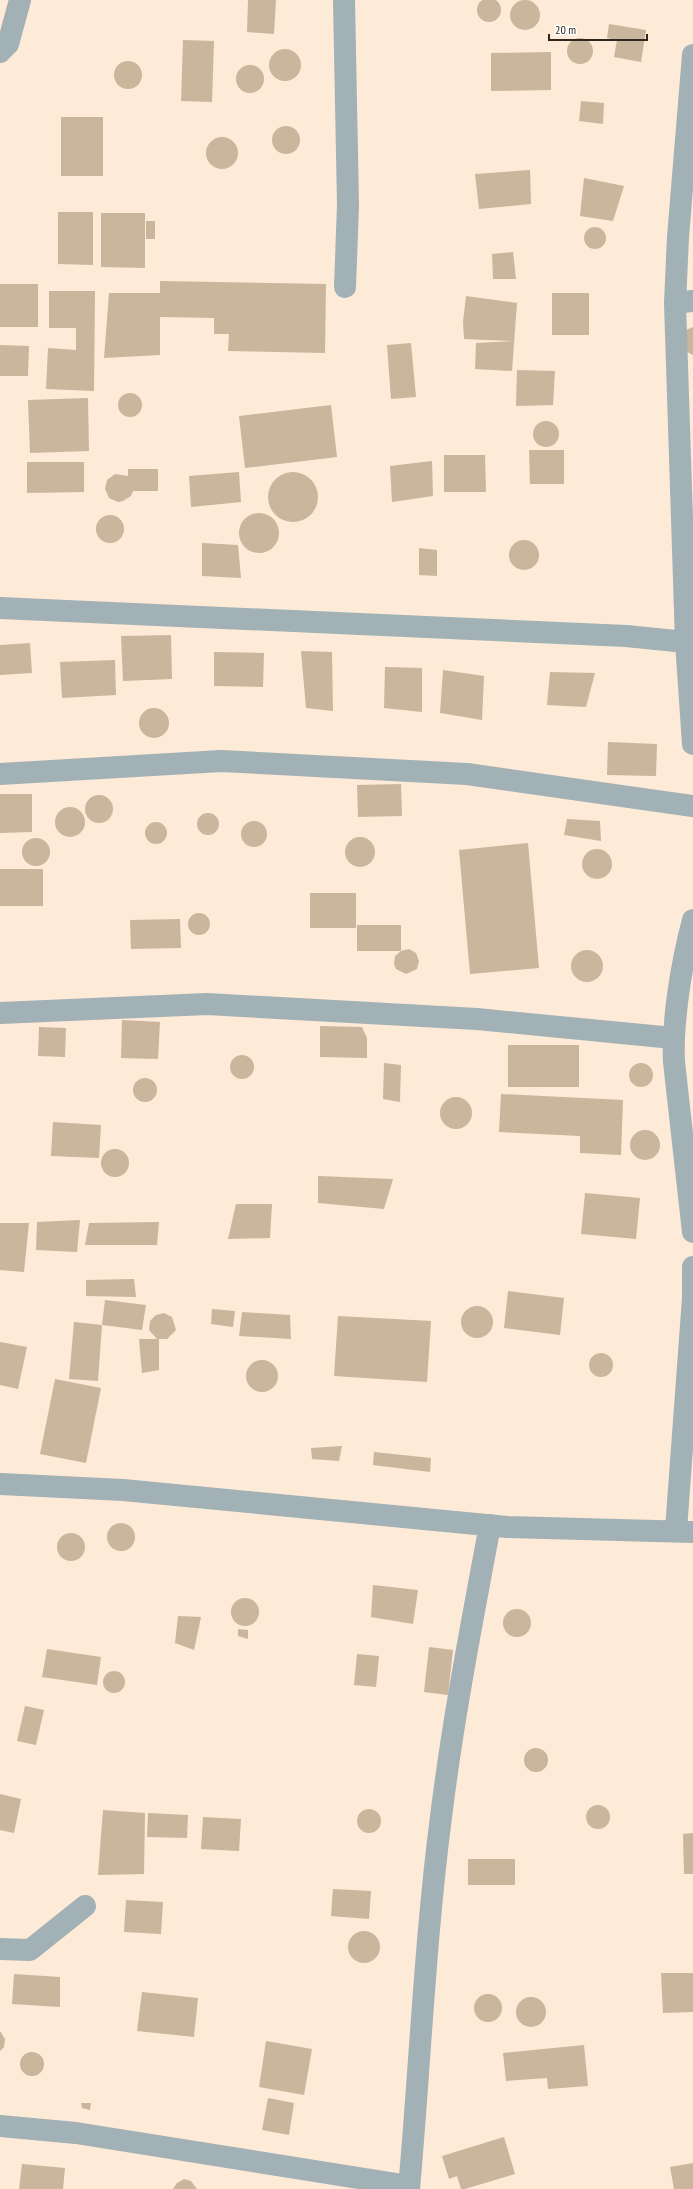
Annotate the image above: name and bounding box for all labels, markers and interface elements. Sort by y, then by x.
scale bar [549,16,647,42]
text: 20 m [555,22,576,37]

